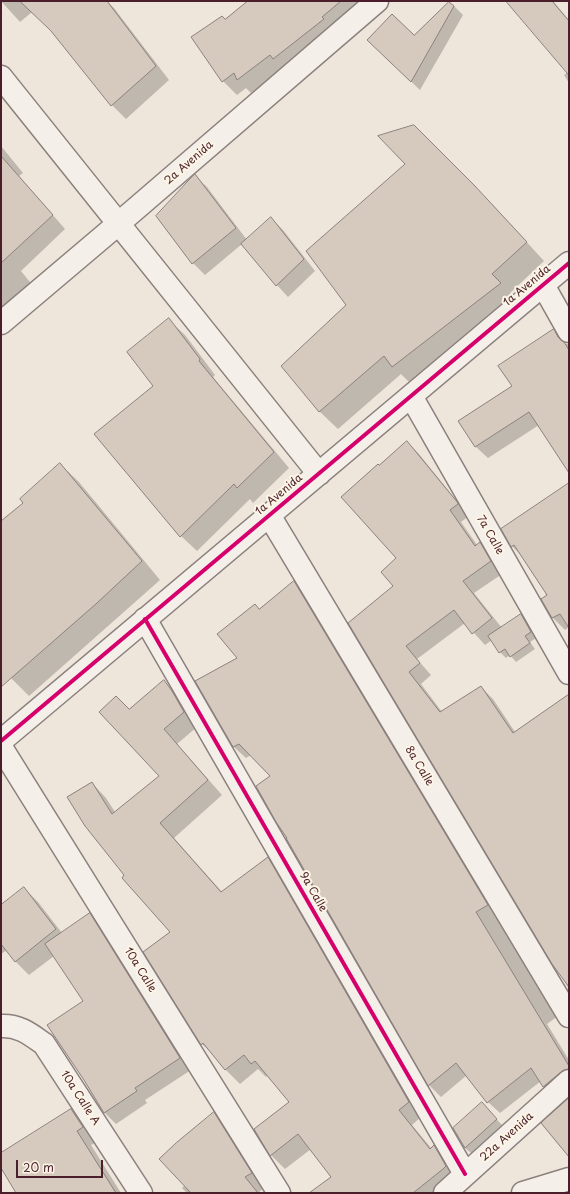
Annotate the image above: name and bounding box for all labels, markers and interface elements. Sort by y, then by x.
street label: 2a Avenida [162,138,216,188]
street label: 1a Avenida [501,262,553,310]
street label: 1a Avenida [253,471,305,519]
street label: 7a Calle [474,513,506,557]
street label: 8a Calle [402,744,436,788]
street label: 9a Calle [296,870,330,914]
street label: 10a Calle [121,945,159,995]
street label: 10a Calle A [58,1068,102,1128]
street label: 22a Avenida [478,1110,536,1164]
scale bar [18,1152,105,1178]
text: 20 m [23,1158,54,1176]

